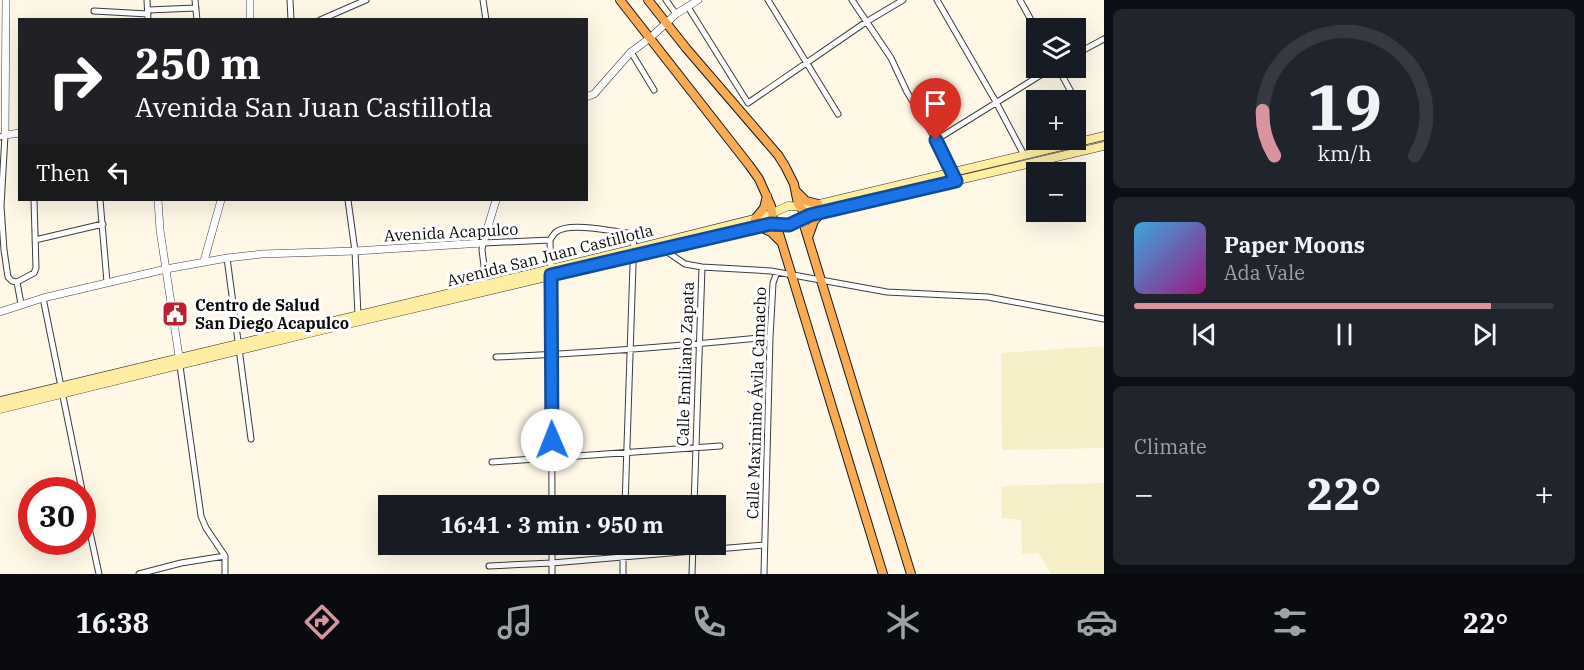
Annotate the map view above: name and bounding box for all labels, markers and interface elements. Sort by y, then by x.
map controls [1026,18,1086,222]
button: layers [1026,18,1086,78]
text: 250 m [135,36,261,91]
icon: right [36,42,114,120]
text: 19 [1307,66,1381,147]
pin [910,78,961,140]
icon: arrive [919,87,952,120]
text: Avenida San Juan Castillotla [135,89,493,124]
button: + [1026,90,1086,150]
text: km/h [1317,139,1371,167]
icon: left [102,156,135,189]
text: Then [36,158,90,187]
button: − [1026,162,1086,222]
street label: Avenida Acapulco [383,218,519,246]
street label: Avenida San Juan Castillotla [445,220,656,290]
text: Paper Moons [1224,230,1365,259]
text: Ada Vale [1224,259,1305,286]
street label: Calle Emiliano Zapata [672,281,698,447]
street label: Calle Maximino Ávila Camacho [741,286,770,519]
place label: Centro de Salud San Diego Acapulco [195,295,349,333]
public building icon: Centro de Salud San Diego Acapulco [160,299,190,329]
icon: previous [1188,318,1221,351]
icon: pause [1328,318,1361,351]
icon: next [1468,318,1501,351]
position arrow [520,408,584,472]
text: Climate [1134,433,1207,460]
text: 22° [1306,464,1382,522]
text: − [1134,472,1154,515]
text: + [1534,472,1554,515]
speed limit sign: 30 [18,477,96,555]
text: 16:41 · 3 min · 950 m [440,510,664,539]
icon: directions [301,601,343,643]
icon: music [494,601,536,643]
icon: phone [688,601,730,643]
icon: climate [882,601,924,643]
icon: car [1076,601,1118,643]
icon: filters [1269,601,1311,643]
text: 16:38 [76,605,149,640]
text: 22° [1463,605,1508,640]

